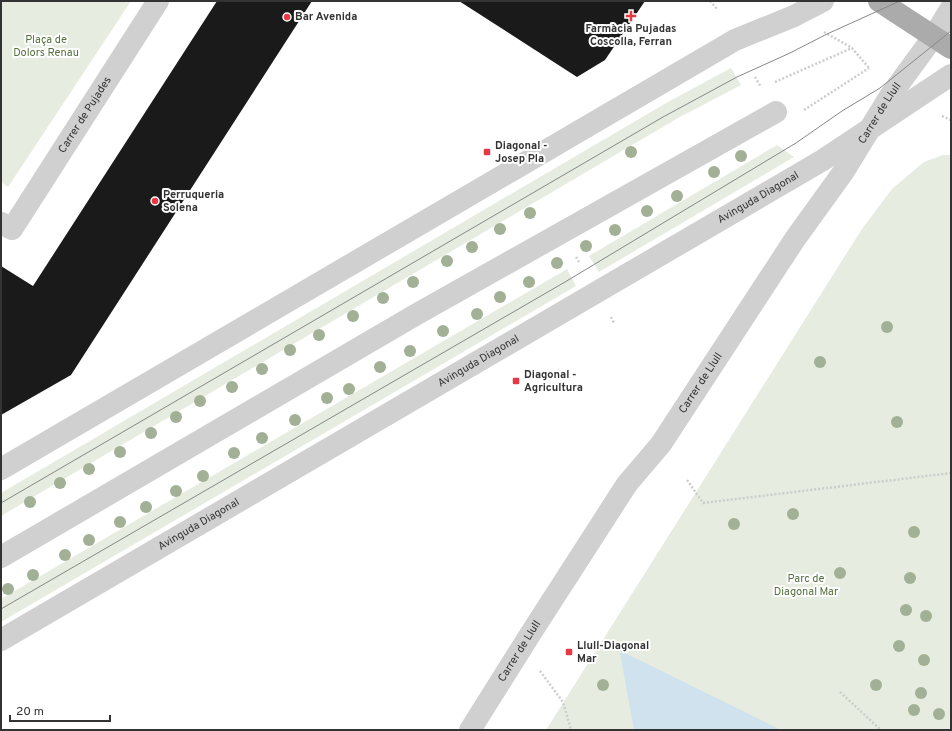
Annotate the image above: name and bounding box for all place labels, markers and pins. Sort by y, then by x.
place label: Bar Avenida [295,10,357,24]
marker: Farmàcia Pujadas Coscolla, Ferran [626,11,636,21]
marker: Bar Avenida [282,12,292,22]
place label: Farmàcia Pujadas Coscolla, Ferran [585,22,677,49]
place label: Diagonal - Josep Pla [495,139,548,166]
marker: Diagonal - Josep Pla [482,147,492,157]
place label: Perruqueria Solena [163,188,224,215]
marker: Perruqueria Solena [150,196,160,206]
place label: Diagonal - Agricultura [524,368,583,395]
marker: Diagonal - Agricultura [511,376,521,386]
place label: Llull-Diagonal Mar [577,639,649,666]
marker: Llull-Diagonal Mar [564,647,574,657]

